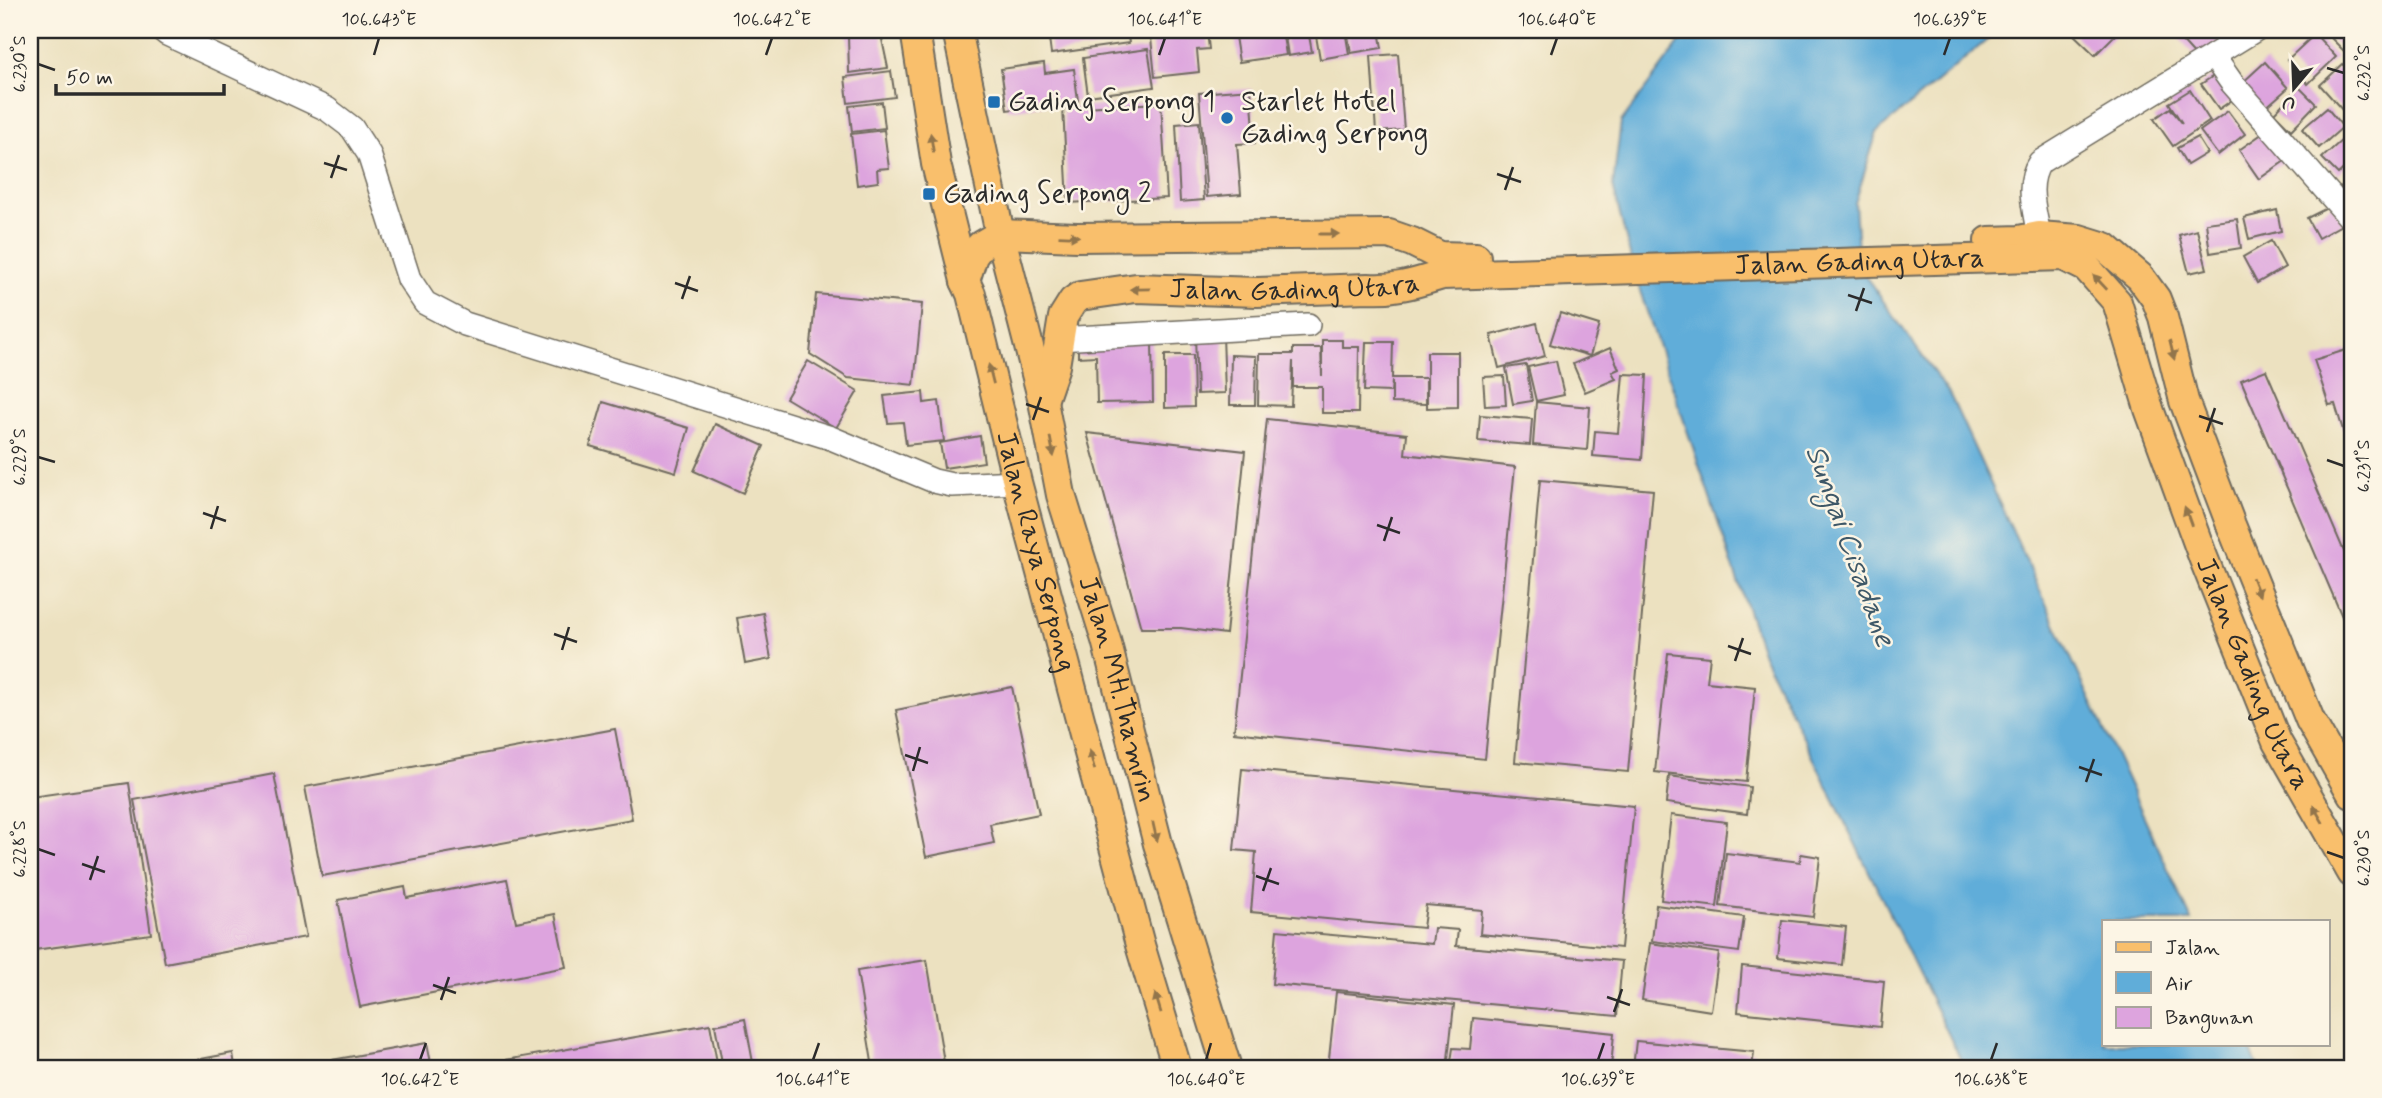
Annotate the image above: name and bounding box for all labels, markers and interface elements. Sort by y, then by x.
text: 106.643°E [341,8,417,32]
text: 106.642°E [733,8,811,32]
text: 106.641°E [1128,8,1202,32]
text: 106.640°E [1518,8,1596,32]
text: 106.639°E [1913,8,1987,32]
text: 6.230°S [8,36,32,92]
text: 6.232°S [2352,45,2376,101]
scale bar [56,52,224,96]
north arrow [2260,52,2330,122]
text: 50 m [66,64,113,92]
place label: Gading Serpong 1 [1008,84,1215,123]
place label: Starlet Hotel Gading Serpong [1241,84,1428,155]
text: U [2279,89,2299,116]
marker: Gading Serpong 1 [986,94,1002,110]
marker: Starlet Hotel Gading Serpong [1219,110,1235,126]
one-way arrow [926,132,937,154]
place label: Gading Serpong 2 [943,176,1152,215]
marker: Gading Serpong 2 [921,186,937,202]
one-way arrow [1318,228,1340,240]
one-way arrow [1058,231,1080,242]
street label: Jalan Gading Utara [1734,240,1985,285]
street label: Jalan Gading Utara [1169,264,1423,311]
one-way arrow [2093,274,2109,291]
one-way arrow [1128,283,1150,294]
one-way arrow [2166,339,2177,361]
one-way arrow [985,363,996,385]
street label: Jalan Raya Serpong [987,427,1085,676]
text: 6.229°S [8,428,32,486]
one-way arrow [1047,436,1058,458]
water label: Sungai Cisadane [1793,440,1905,654]
text: 6.231°S [2352,440,2376,492]
one-way arrow [2182,505,2193,526]
street label: Jalan Gading Utara [2187,552,2319,797]
street label: Jalan MH.Thamrin [1069,571,1165,806]
one-way arrow [2250,577,2261,598]
one-way arrow [1086,748,1097,770]
one-way arrow [2312,804,2324,823]
text: 6.228°S [8,820,32,878]
one-way arrow [1150,821,1161,843]
text: 6.230°S [2352,830,2376,886]
legend [2102,920,2330,1046]
text: Jalan [2165,934,2220,962]
text: Air [2165,970,2193,998]
one-way arrow [1152,992,1162,1013]
text: Bangunan [2165,1004,2254,1033]
text: 106.642°E [381,1068,459,1092]
text: 106.641°E [776,1068,850,1092]
text: 106.640°E [1167,1068,1245,1092]
text: 106.639°E [1561,1068,1635,1092]
text: 106.638°E [1954,1068,2028,1092]

